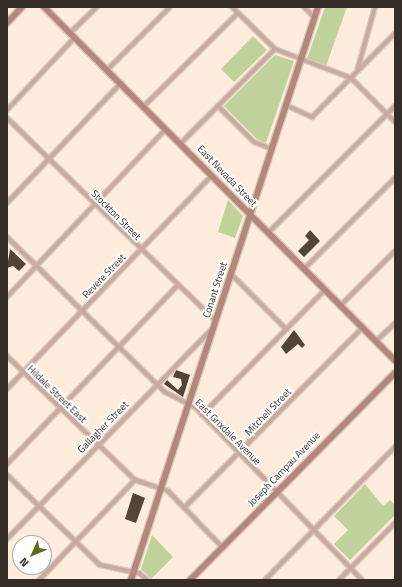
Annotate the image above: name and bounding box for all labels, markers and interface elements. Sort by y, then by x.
street label: East Nevada Street [195,143,259,209]
street label: Stockton Street [89,188,143,242]
street label: Revere Street [80,251,128,301]
street label: Conant Street [200,261,230,319]
street label: Hildale Street East [25,363,89,425]
street label: Mitchell Street [242,386,294,438]
street label: East Grixdale Avenue [193,397,263,467]
street label: Gallagher Street [75,398,131,456]
street label: Joseph Campau Avenue [245,429,323,509]
north arrow [12,535,52,575]
text: N [16,554,32,571]

